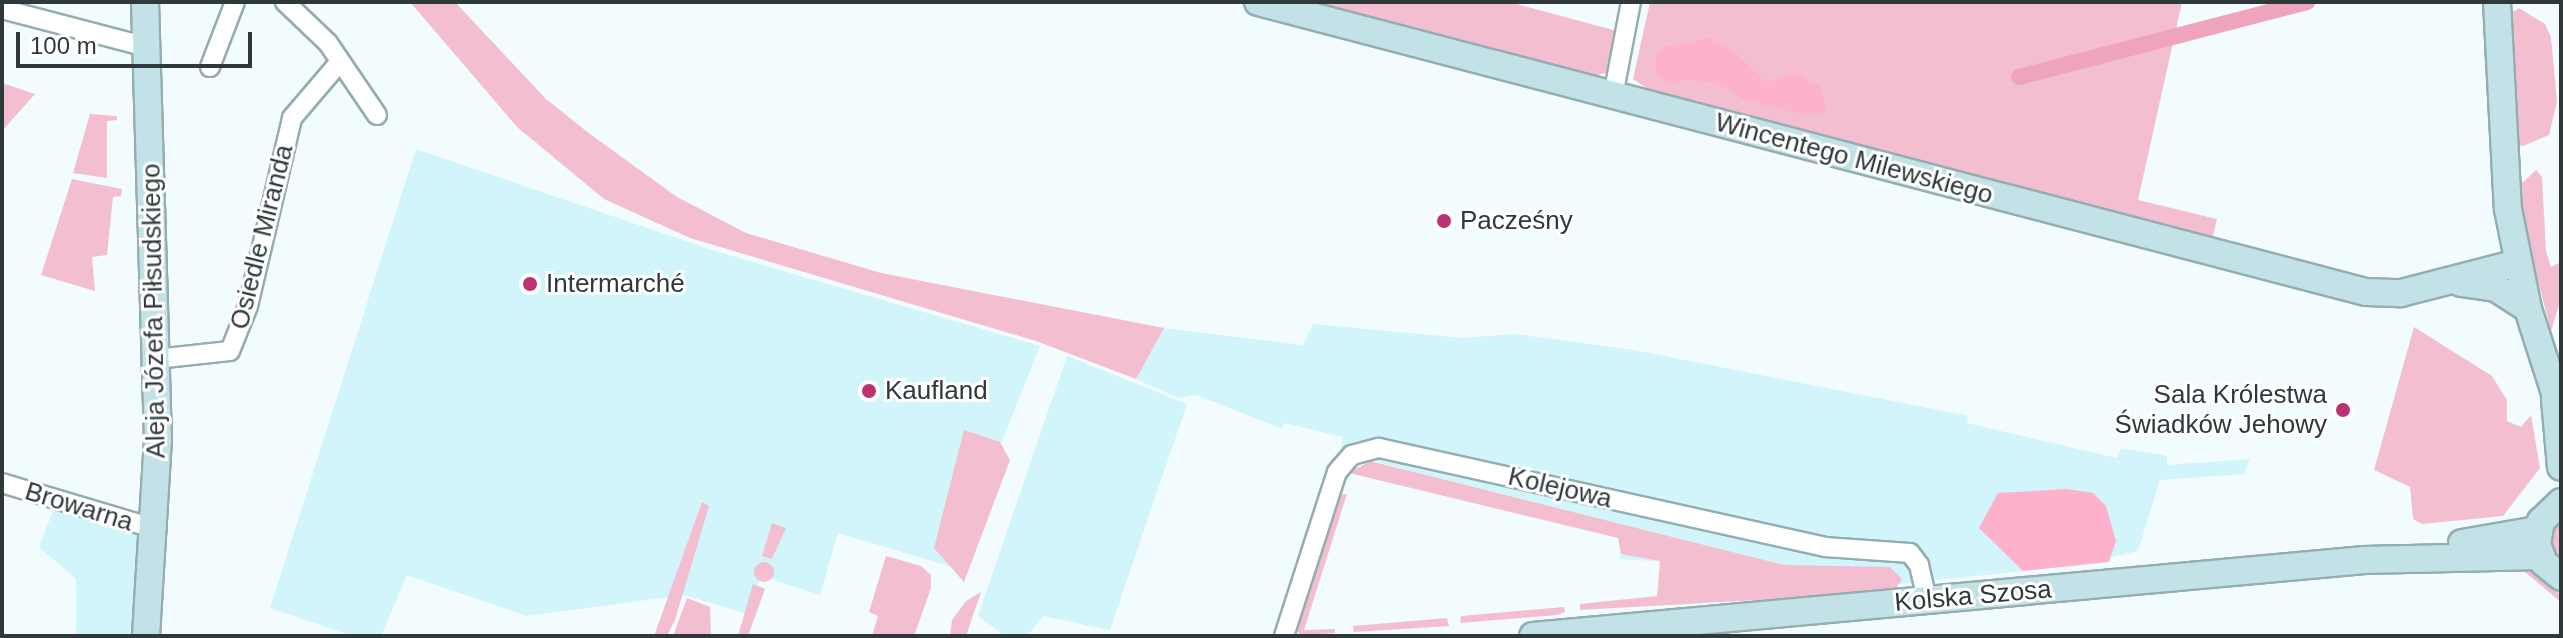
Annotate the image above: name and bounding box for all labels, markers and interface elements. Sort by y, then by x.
scale bar [20,16,256,66]
text: 100 m [30,32,97,59]
street label: Wincentego Milewskiego [1712,107,1996,211]
street label: Osiedle Miranda [224,141,300,333]
street label: Aleja Józefa Piłsudskiego [136,163,172,459]
place label: Pacześny [1460,205,1573,237]
marker: Pacześny [1435,212,1453,230]
place label: Intermarché [546,268,685,300]
marker: Intermarché [521,275,539,293]
place label: Kaufland [885,375,988,407]
place label: Sala Królestwa Świadków Jehowy [2115,379,2327,440]
marker: Kaufland [860,382,878,400]
marker: Sala Królestwa Świadków Jehowy [2334,401,2352,419]
street label: Kolejowa [1505,461,1615,515]
street label: Browarna [21,476,137,538]
street label: Kolska Szosa [1893,574,2053,618]

